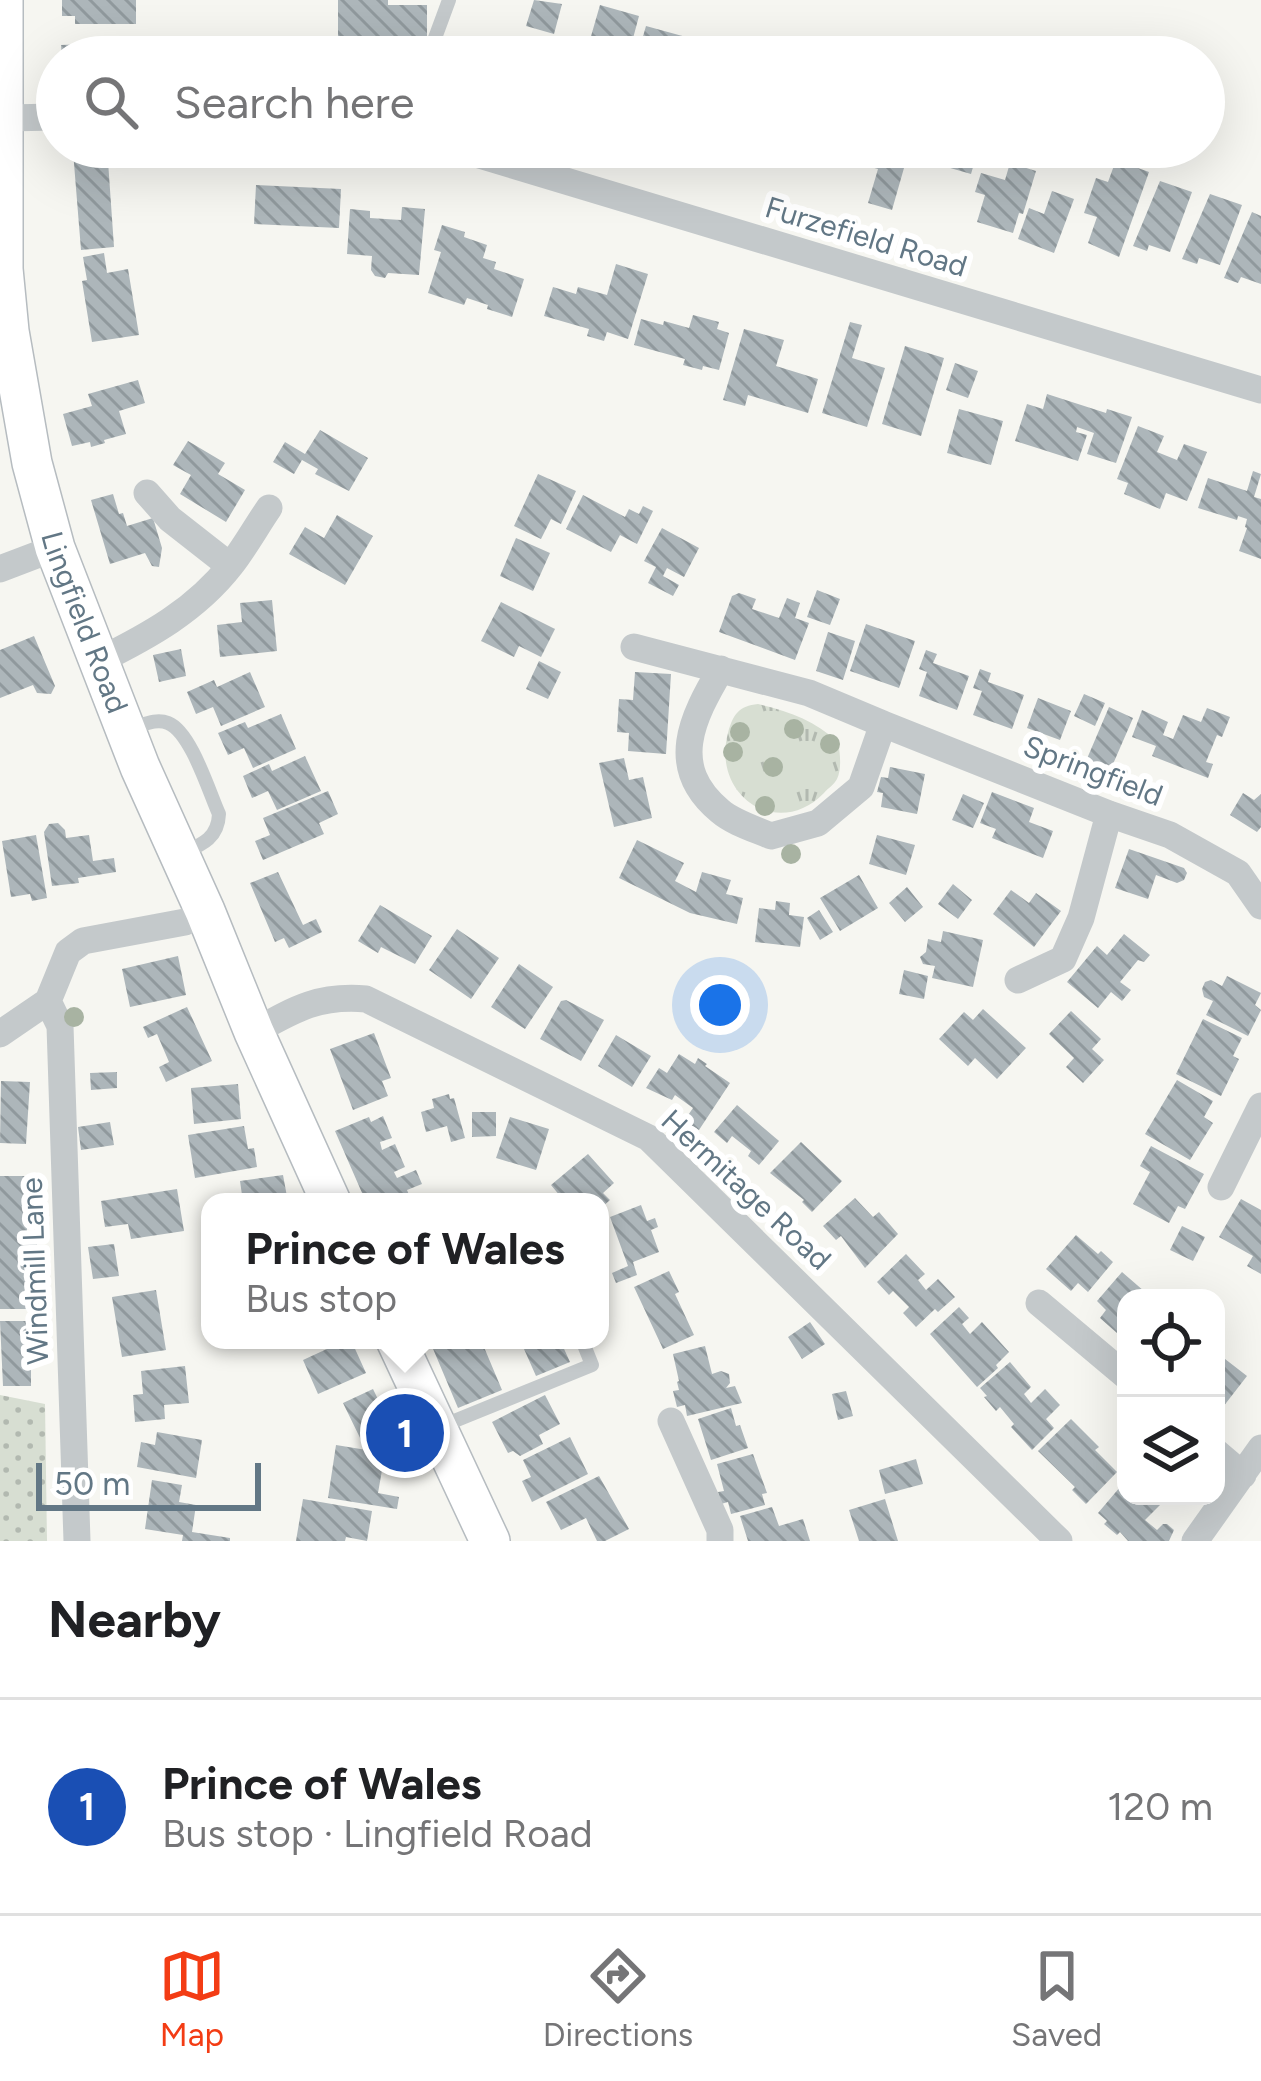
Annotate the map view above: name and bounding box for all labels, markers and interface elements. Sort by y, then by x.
search box [36,36,1225,168]
icon: search [78,69,144,135]
text: Search here [174,75,414,129]
street label: Furzefield Road [761,188,972,285]
street label: Lingfield Road [33,527,136,718]
street label: Springfield [1018,727,1168,814]
your location [690,975,750,1035]
street label: Hermitage Road [654,1102,839,1278]
street label: Windmill Lane [13,1177,56,1365]
popup [201,1193,609,1349]
text: Prince of Wales [245,1221,565,1275]
text: Bus stop [245,1275,397,1322]
map controls [1117,1289,1225,1505]
button: locate [1117,1289,1225,1397]
pin: 1 [366,1388,444,1478]
button: layers [1117,1397,1225,1505]
scale bar [36,1457,261,1510]
text: 50 m [54,1464,130,1503]
text: Nearby [48,1589,221,1650]
text: Prince of Wales [162,1756,482,1810]
text: 1 [79,1783,95,1830]
text: 120 m [1107,1783,1213,1830]
text: Bus stop · Lingfield Road [162,1810,593,1857]
tab: Map [159,1943,225,2054]
tab: Directions [543,1943,693,2054]
tab: Saved [1011,1943,1102,2054]

